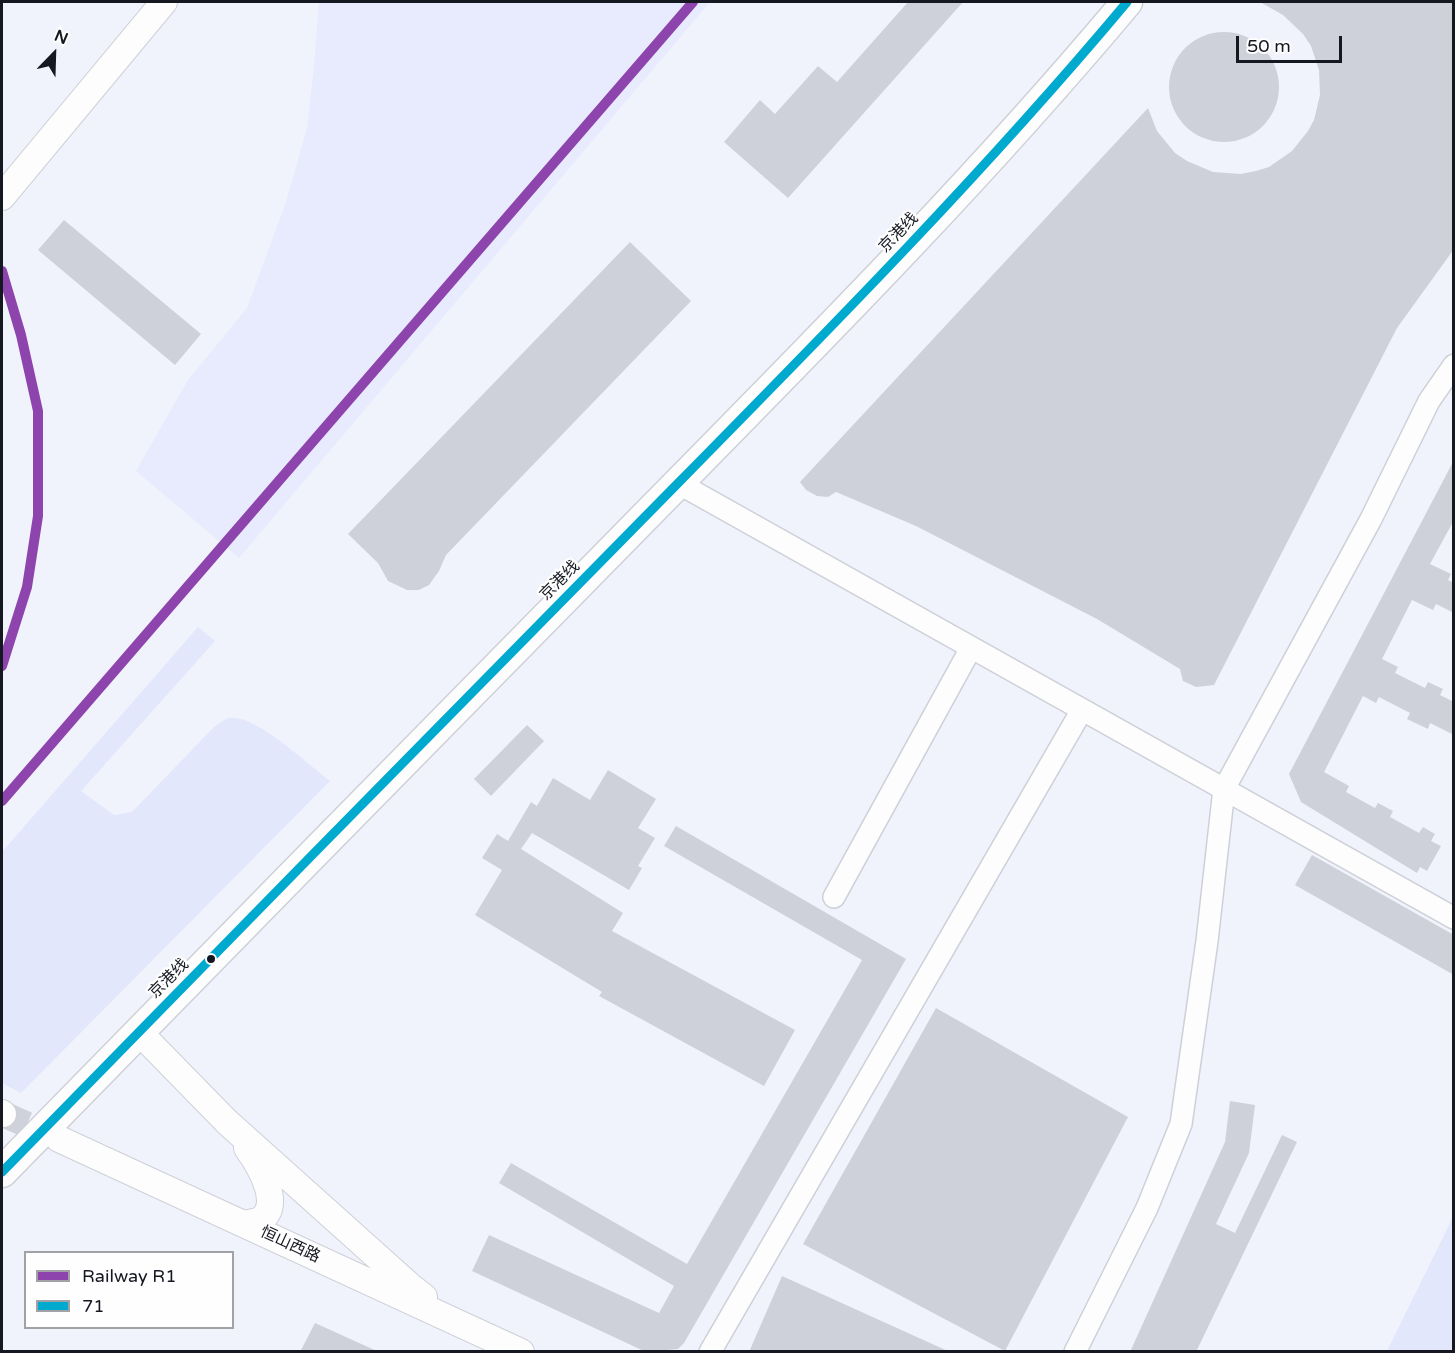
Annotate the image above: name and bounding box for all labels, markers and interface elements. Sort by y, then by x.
north arrow [24,24,84,84]
scale bar [1239,24,1346,62]
text: N [51,26,71,49]
text: 50 m [1247,35,1291,57]
street label: 京港线 [875,209,923,257]
street label: 京港线 [536,557,584,605]
unlabelled marker [205,953,217,965]
street label: 京港线 [145,955,193,1003]
street label: 恒山西路 [257,1223,323,1267]
legend [24,1251,234,1329]
text: Railway R1 [82,1265,176,1287]
text: 71 [82,1295,105,1317]

